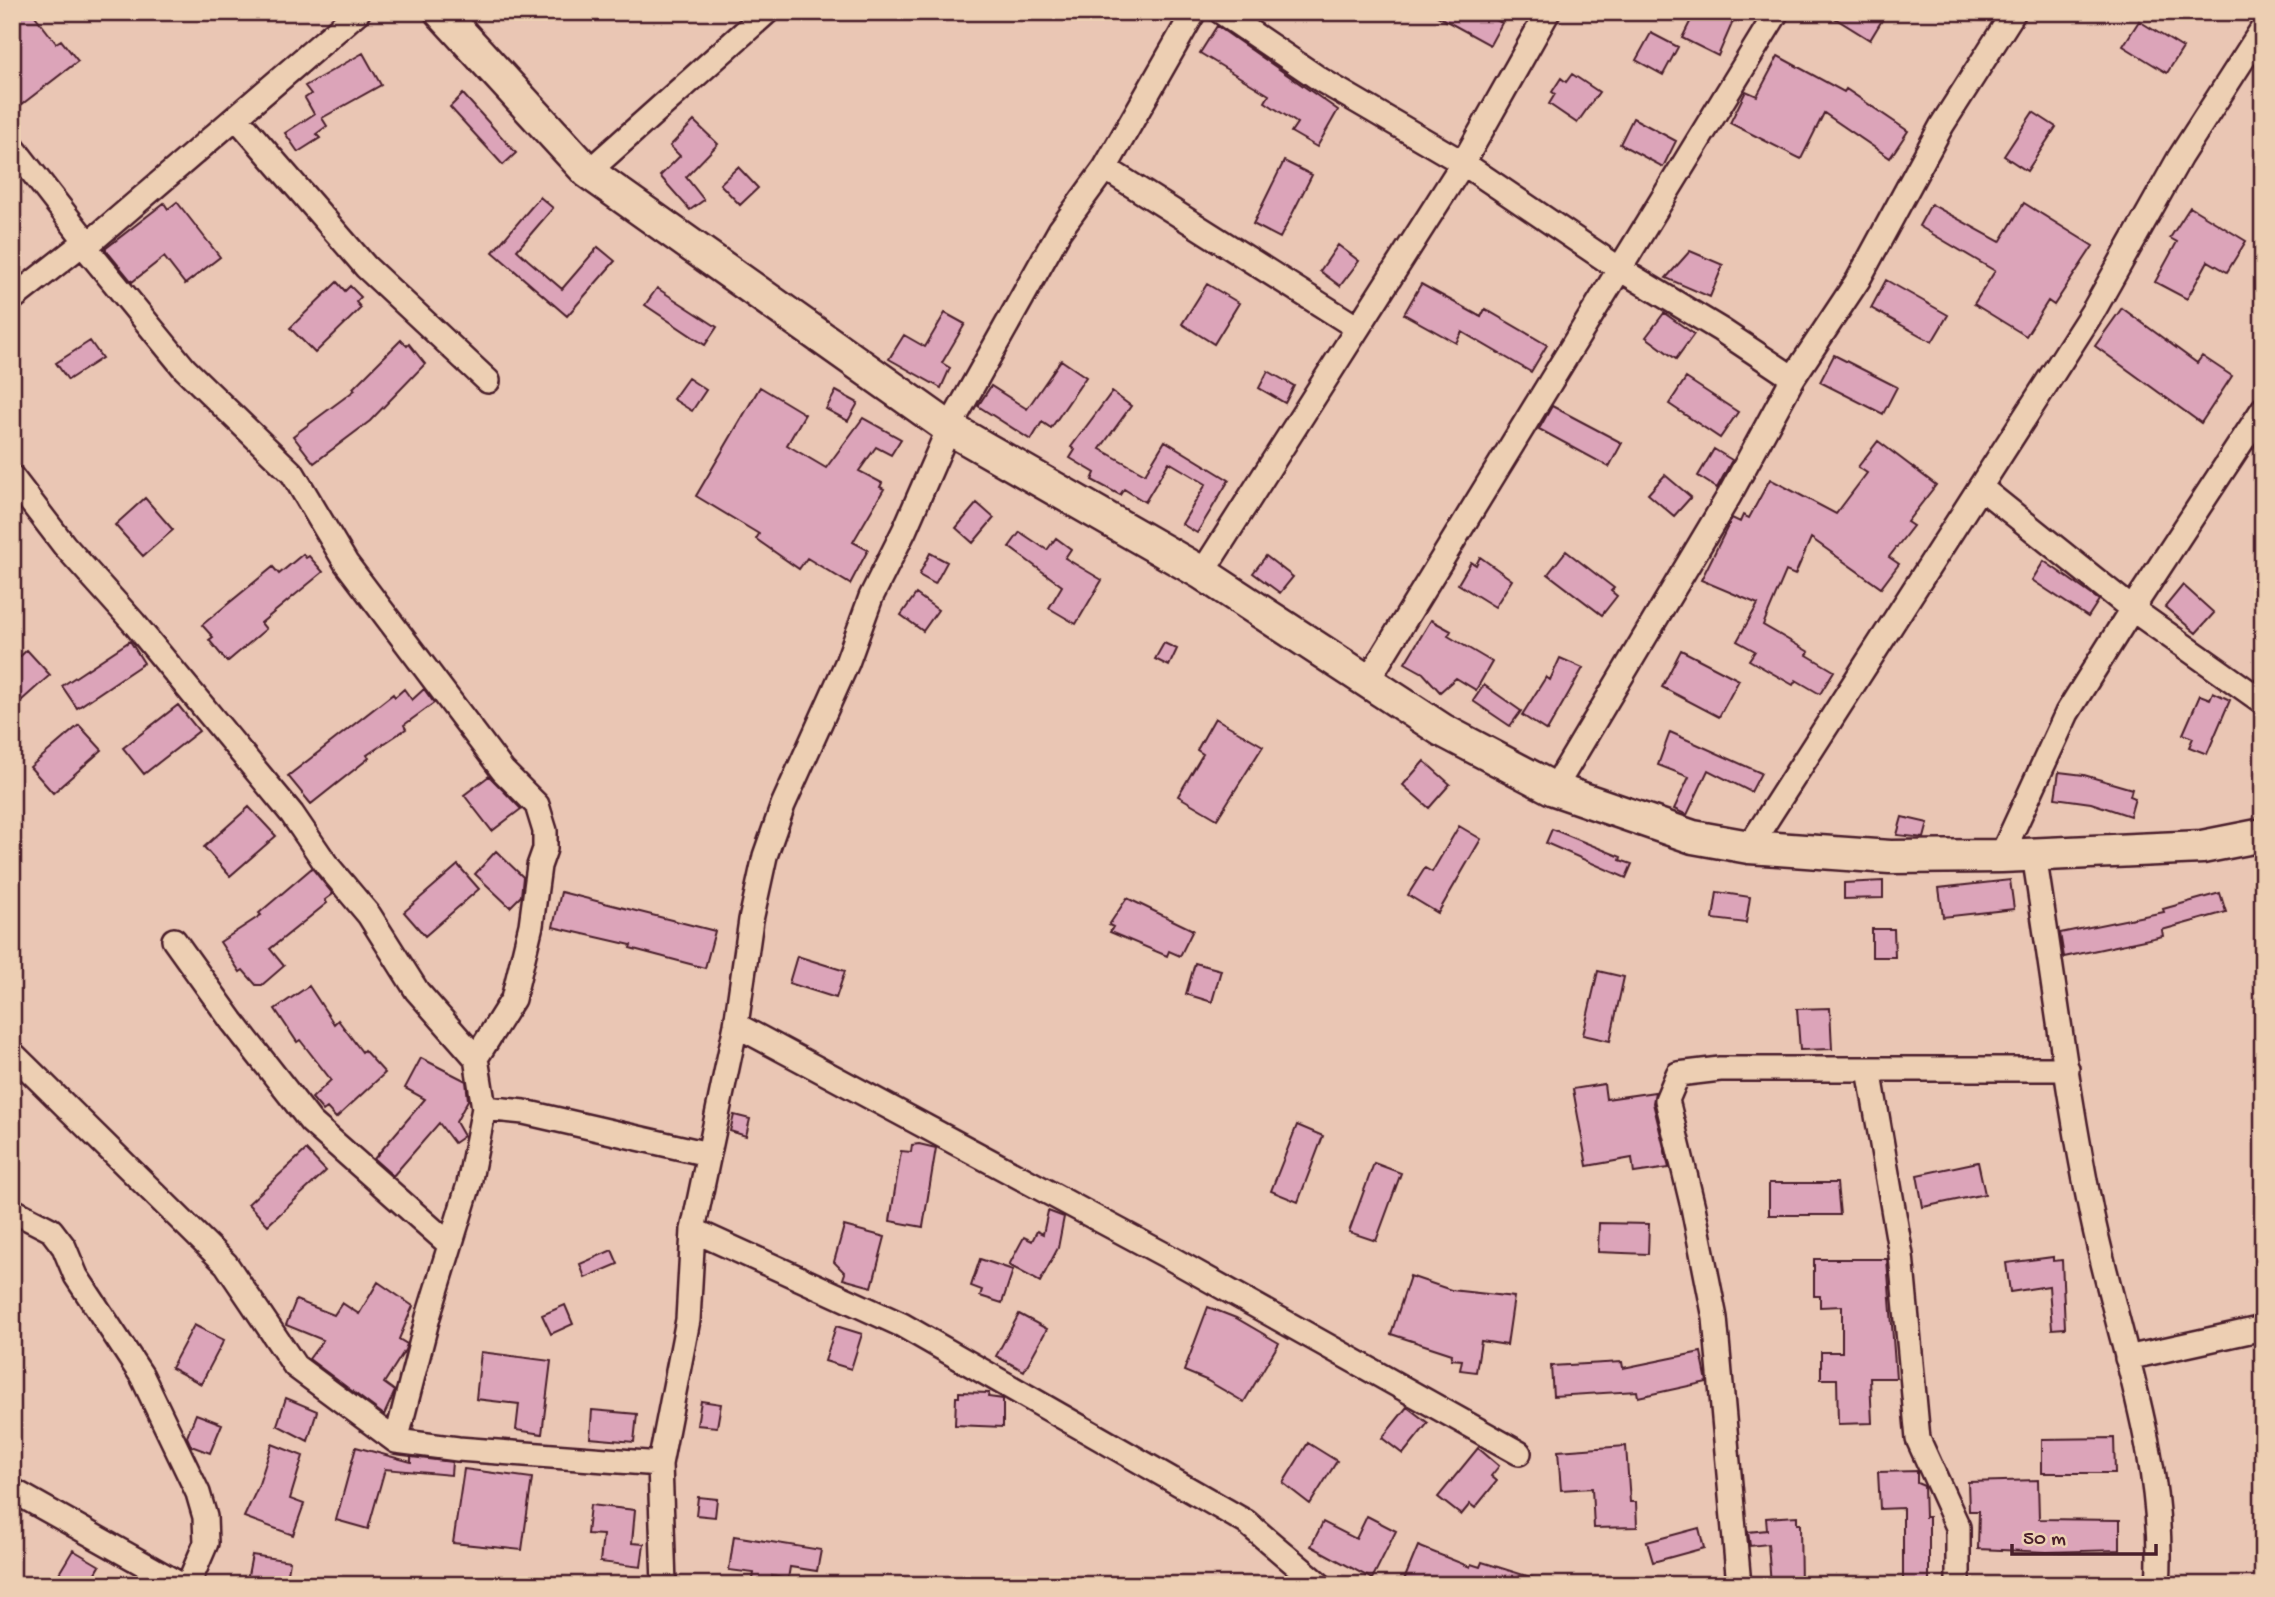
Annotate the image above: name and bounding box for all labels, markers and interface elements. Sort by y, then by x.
scale bar [2012,1513,2156,1557]
text: 50 m [2023,1528,2066,1553]

